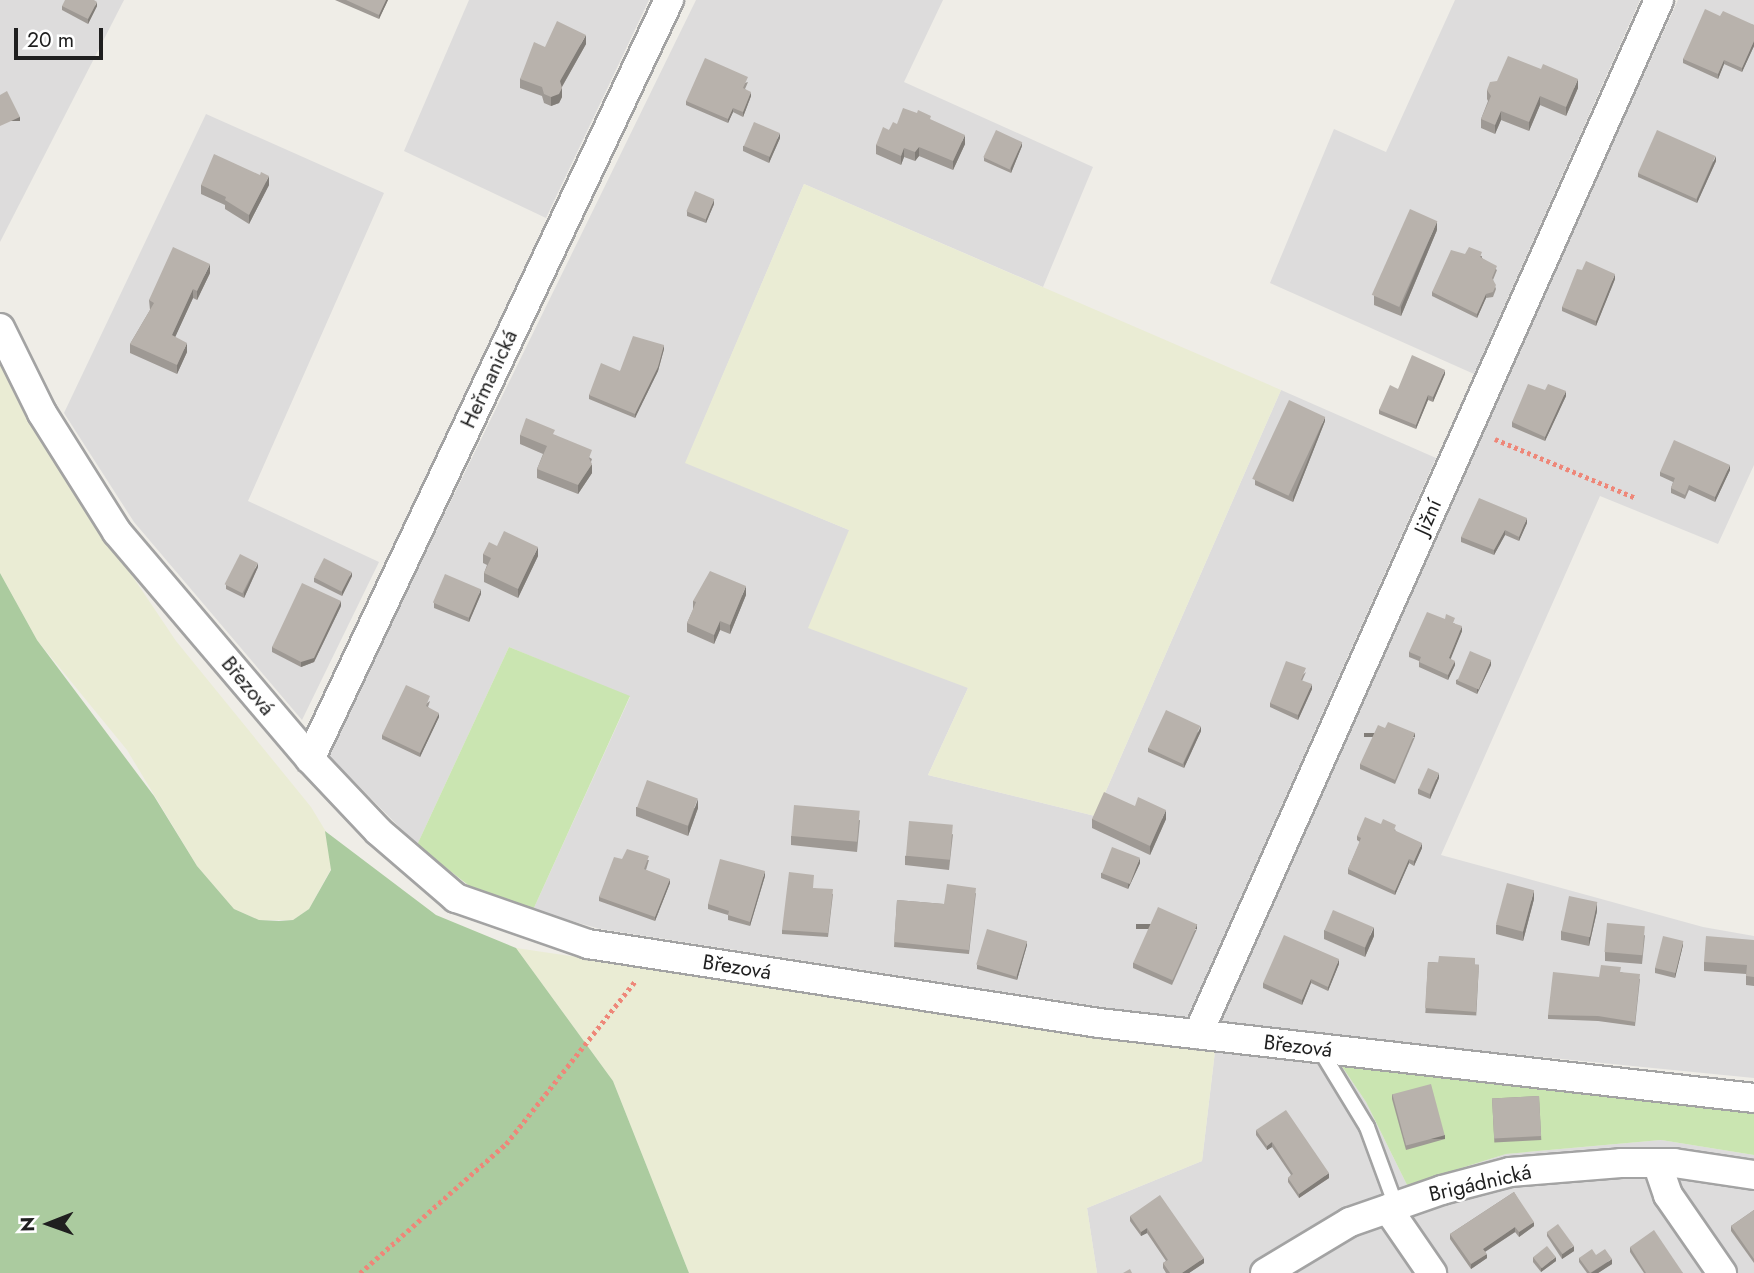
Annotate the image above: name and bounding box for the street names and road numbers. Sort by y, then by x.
street label: Heřmanická [455,326,523,432]
street label: Jižní [1409,495,1447,539]
street label: Březová [216,651,280,721]
street label: Březová [701,949,773,985]
street label: Březová [1262,1029,1334,1063]
street label: Brigádnická [1426,1159,1534,1207]

